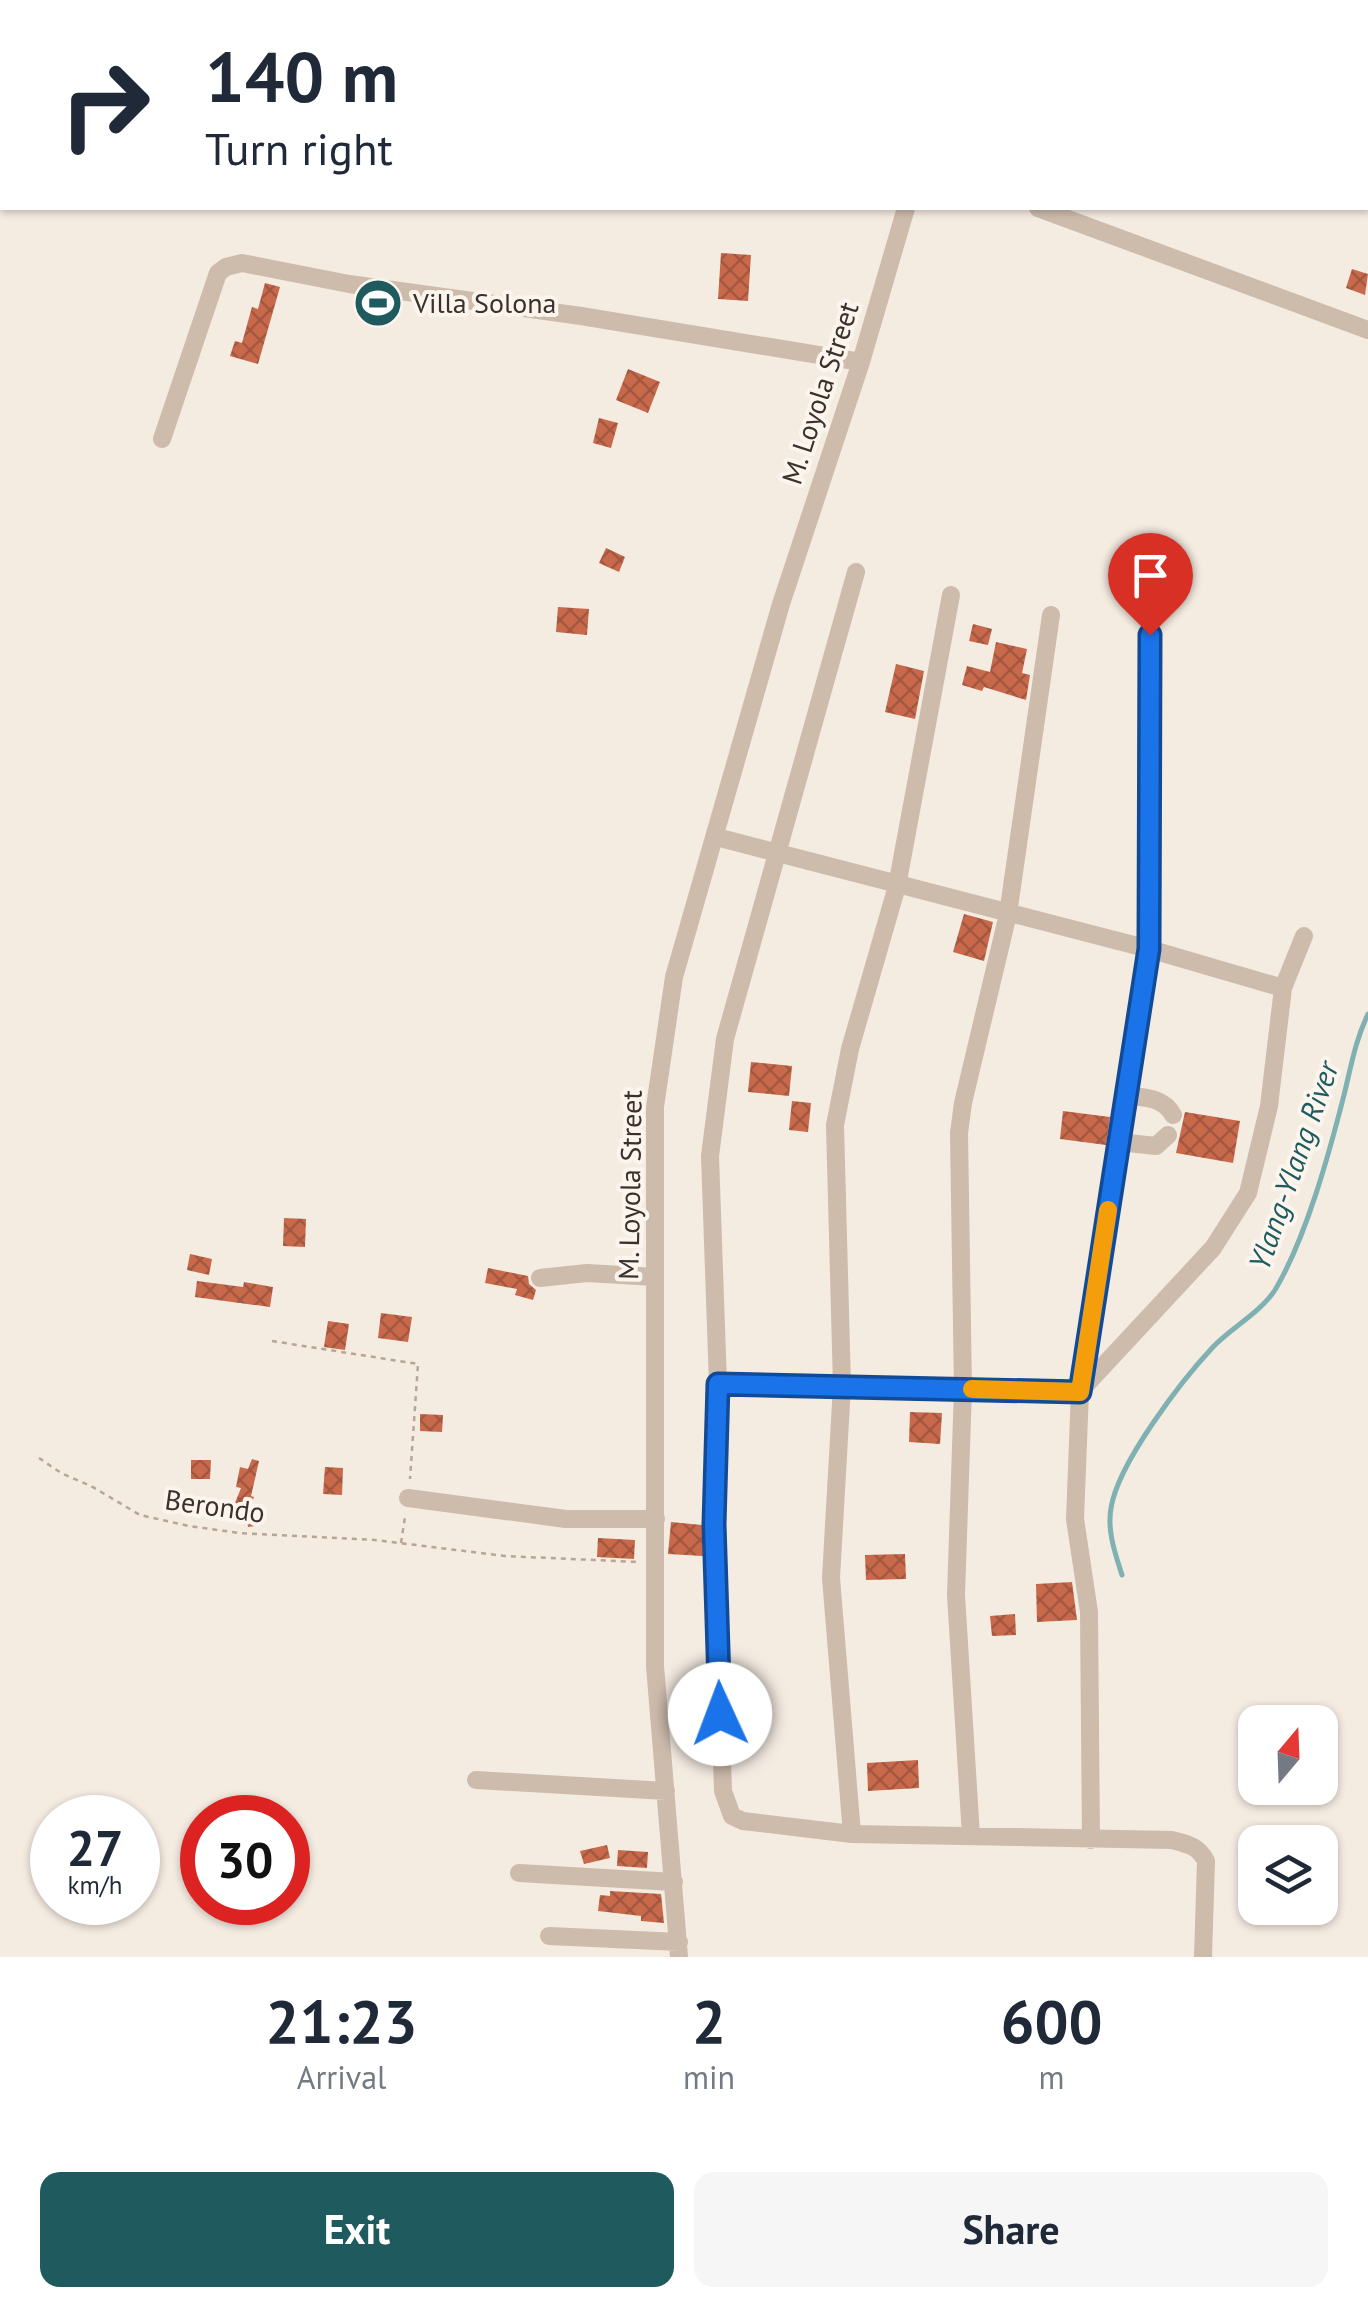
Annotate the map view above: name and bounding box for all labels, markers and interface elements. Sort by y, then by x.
text: 140 m [205,31,398,121]
icon: right [40,40,170,170]
text: Turn right [205,119,393,177]
sports icon: Villa Solona [352,277,404,329]
place label: Villa Solona [412,284,556,321]
street label: M. Loyola Street [773,296,867,489]
pin [1108,533,1193,636]
icon: arrive [1123,548,1178,603]
water label: Ylang-Ylang River [1239,1054,1347,1275]
street label: M. Loyola Street [609,1089,650,1280]
street label: Berondo [163,1480,267,1531]
position arrow [668,1662,772,1766]
north arrow [1238,1705,1338,1805]
map controls [1238,1705,1338,1925]
speed limit sign: 30 [180,1795,310,1925]
text: 27 [67,1815,123,1880]
button: layers [1238,1825,1338,1925]
text: km/h [68,1869,122,1901]
text: 21:23 [265,1982,418,2060]
text: 2 [692,1982,726,2060]
text: 600 [1001,1982,1103,2060]
text: Arrival [297,2056,386,2098]
text: min [683,2056,735,2098]
text: m [1039,2056,1065,2098]
button: Exit [40,2172,674,2287]
button: Share [694,2172,1328,2287]

